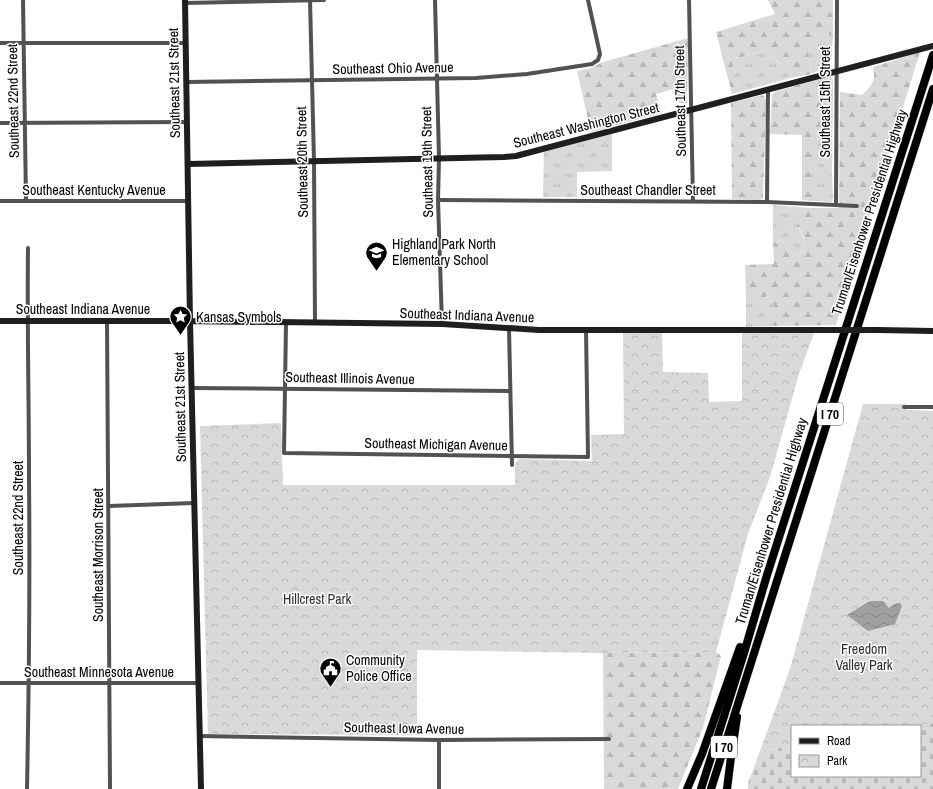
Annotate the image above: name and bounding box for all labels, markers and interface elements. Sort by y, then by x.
street label: Southeast 21st Street [164,28,184,138]
street label: Southeast 22nd Street [3,44,23,158]
street label: Southeast 17th Street [670,45,690,157]
street label: Southeast 15th Street [816,46,834,158]
street label: Southeast Ohio Avenue [332,58,454,78]
street label: Southeast Washington Street [511,98,661,152]
street label: Southeast 20th Street [292,106,312,218]
street label: Southeast 19th Street [417,106,437,218]
street label: Truman/Eisenhower Presidential Highway [827,107,911,317]
street label: Southeast Kentucky Avenue [22,181,166,199]
street label: Southeast Chandler Street [580,181,716,199]
place label: Highland Park North Elementary School [392,235,496,269]
school or university icon: Highland Park North Elementary School [364,239,390,272]
street label: Southeast Indiana Avenue [16,300,150,318]
place icon: Kansas Symbols [168,304,194,337]
street label: Southeast Indiana Avenue [399,304,535,326]
place label: Kansas Symbols [196,308,282,326]
street label: Southeast 21st Street [170,352,190,462]
street label: Southeast Illinois Avenue [285,368,415,388]
road number: I 70 [817,403,843,425]
street label: Truman/Eisenhower Presidential Highway [731,415,811,627]
street label: Southeast Michigan Avenue [364,434,508,454]
street label: Southeast 22nd Street [9,461,27,575]
street label: Southeast Morrison Street [89,488,107,622]
park label: Hillcrest Park [283,590,351,608]
park label: Freedom Valley Park [835,640,893,674]
place label: Community Police Office [346,651,412,685]
public building icon: Community Police Office [318,655,344,688]
street label: Southeast Minnesota Avenue [24,663,174,681]
street label: Southeast Iowa Avenue [344,718,464,738]
legend [791,725,921,777]
text: Road [827,733,851,749]
road number: I 70 [711,736,737,758]
text: Park [827,753,847,769]

